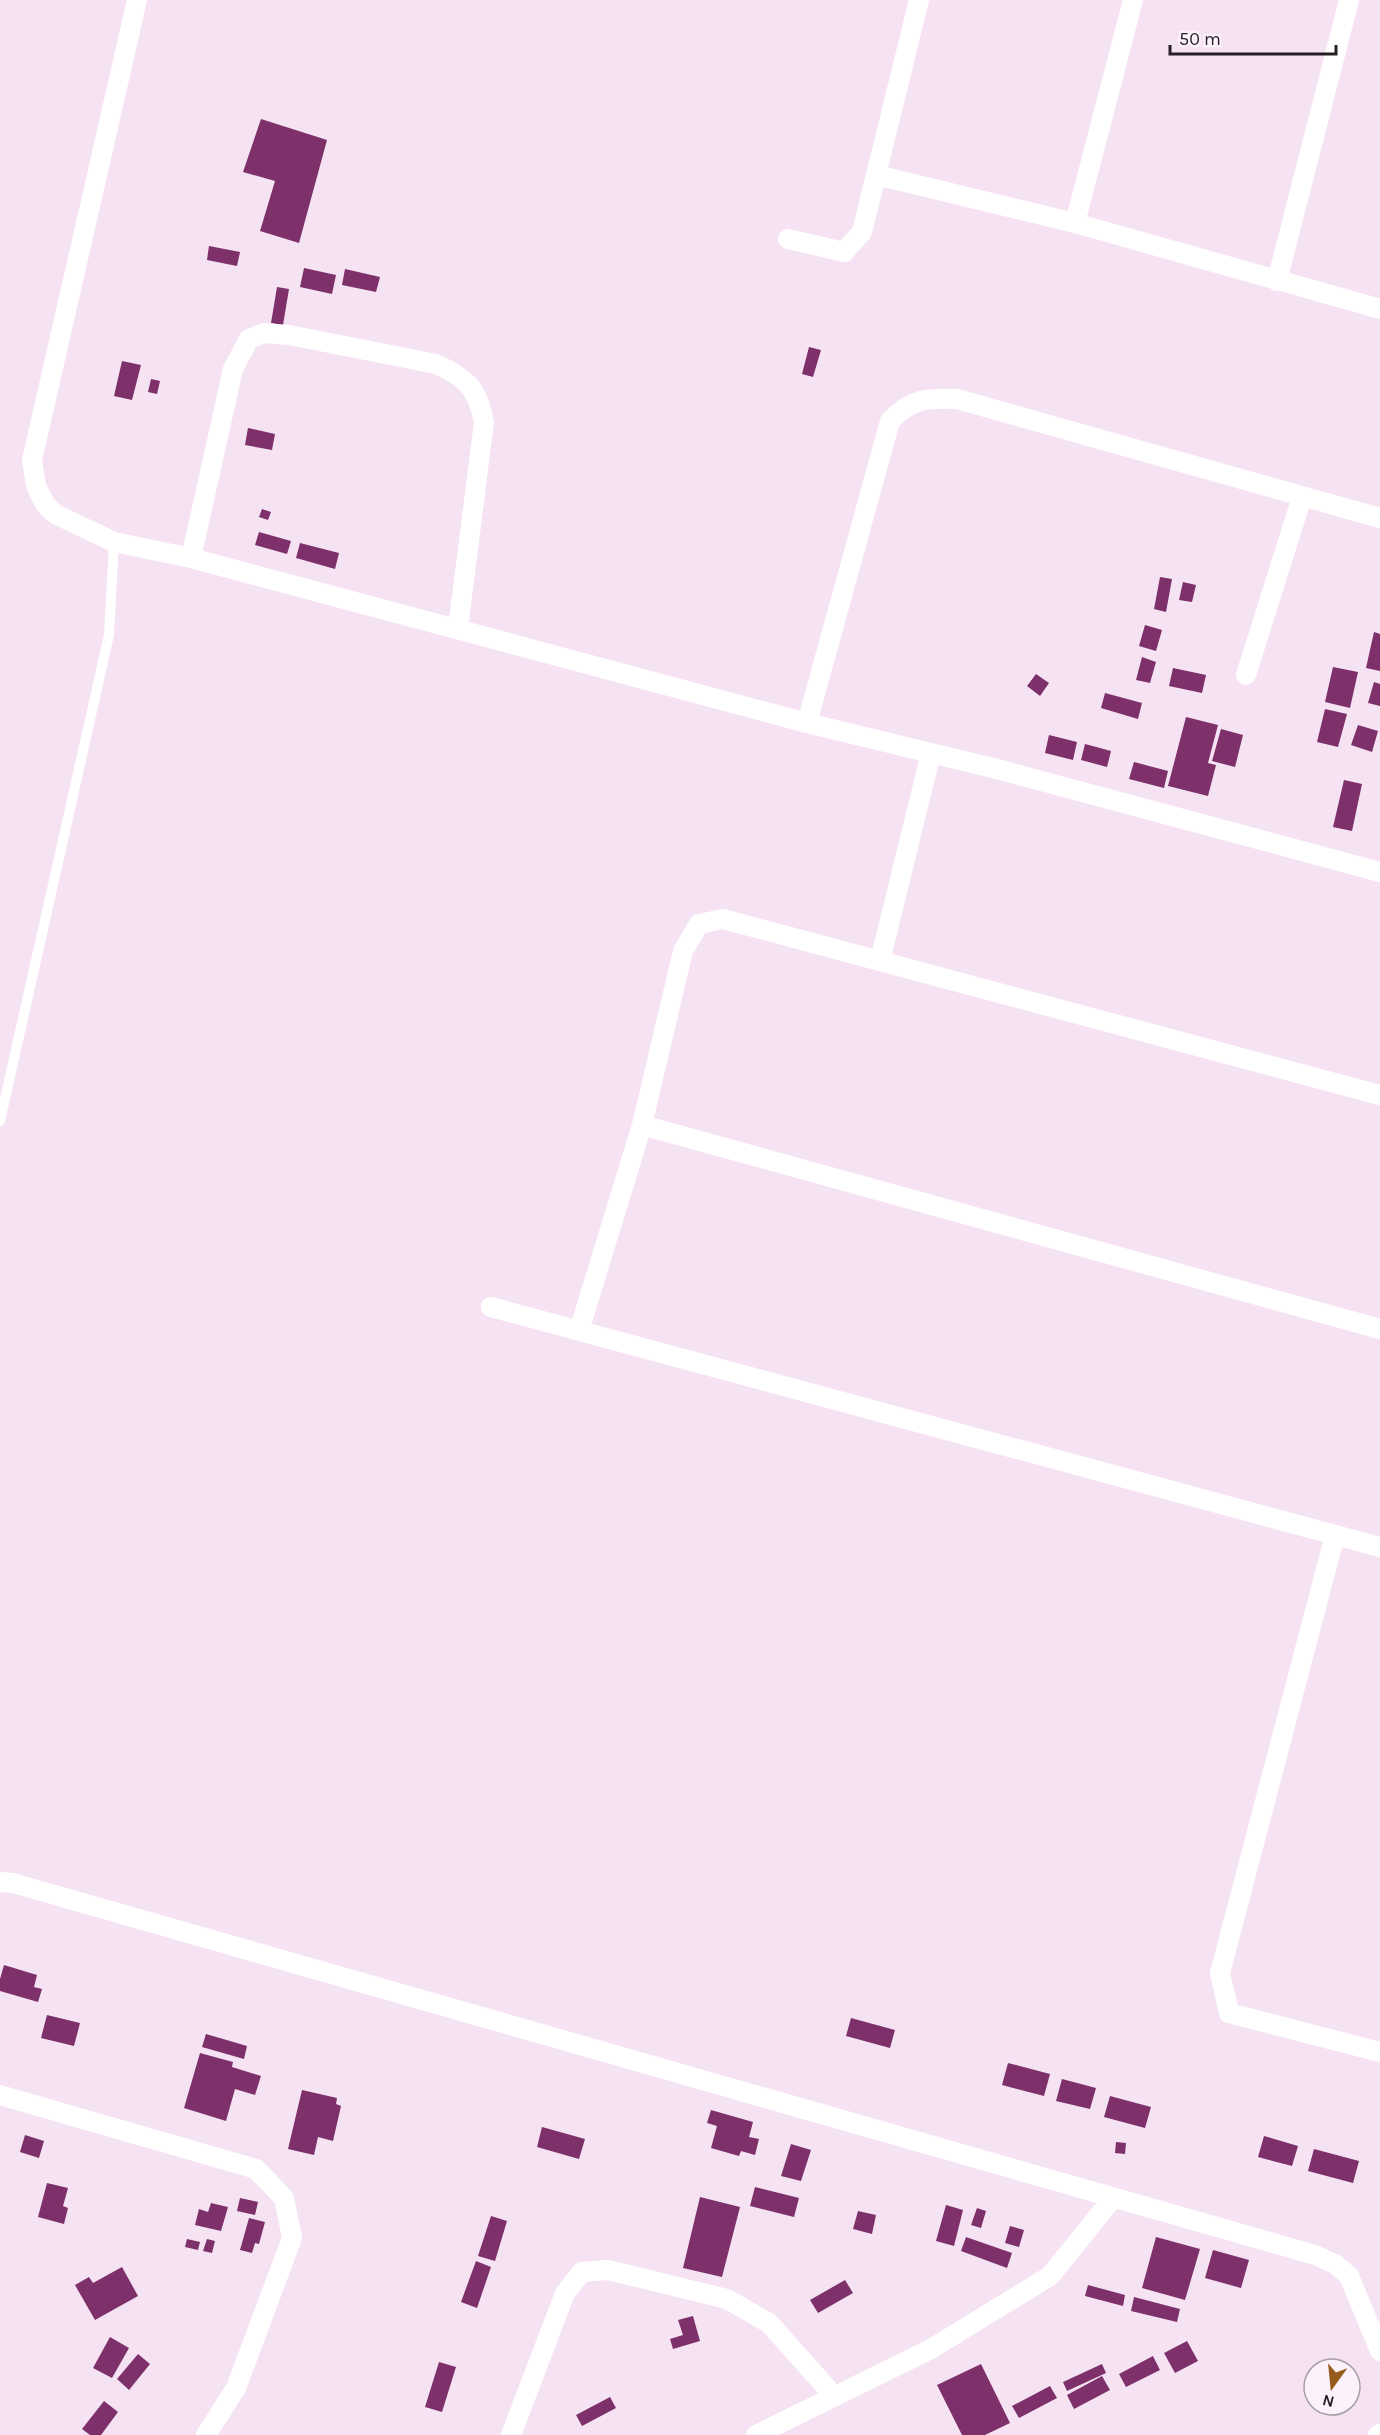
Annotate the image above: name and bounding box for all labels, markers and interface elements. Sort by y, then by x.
scale bar [1170,18,1336,56]
text: 50 m [1179,28,1221,50]
north arrow [1302,2357,1362,2417]
text: N [1320,2390,1336,2412]

